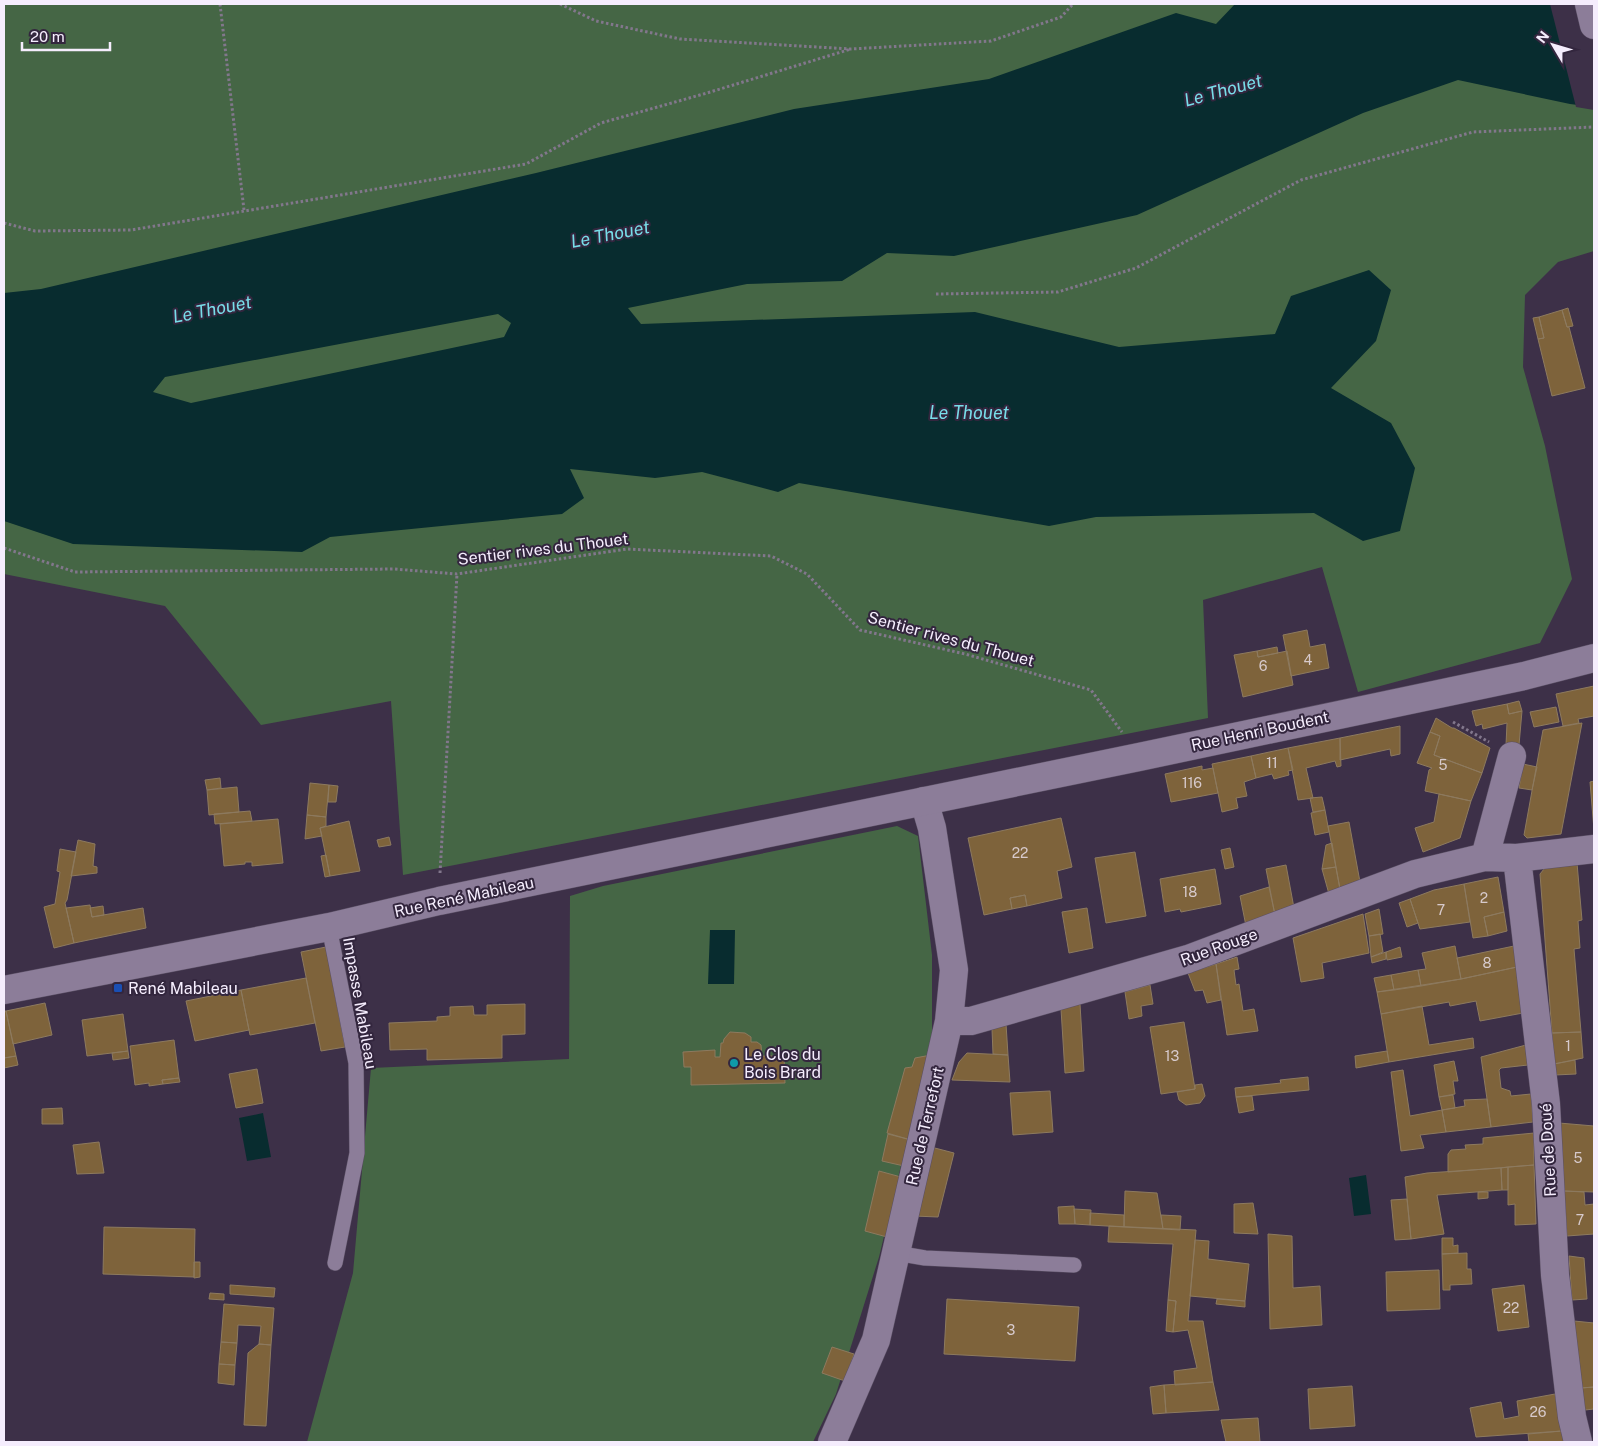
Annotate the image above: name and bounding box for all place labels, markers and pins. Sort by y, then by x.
place label: René Mabileau [128,979,238,998]
marker: René Mabileau [112,982,124,994]
place label: Le Clos du Bois Brard [744,1045,821,1082]
marker: Le Clos du Bois Brard [728,1057,740,1069]

